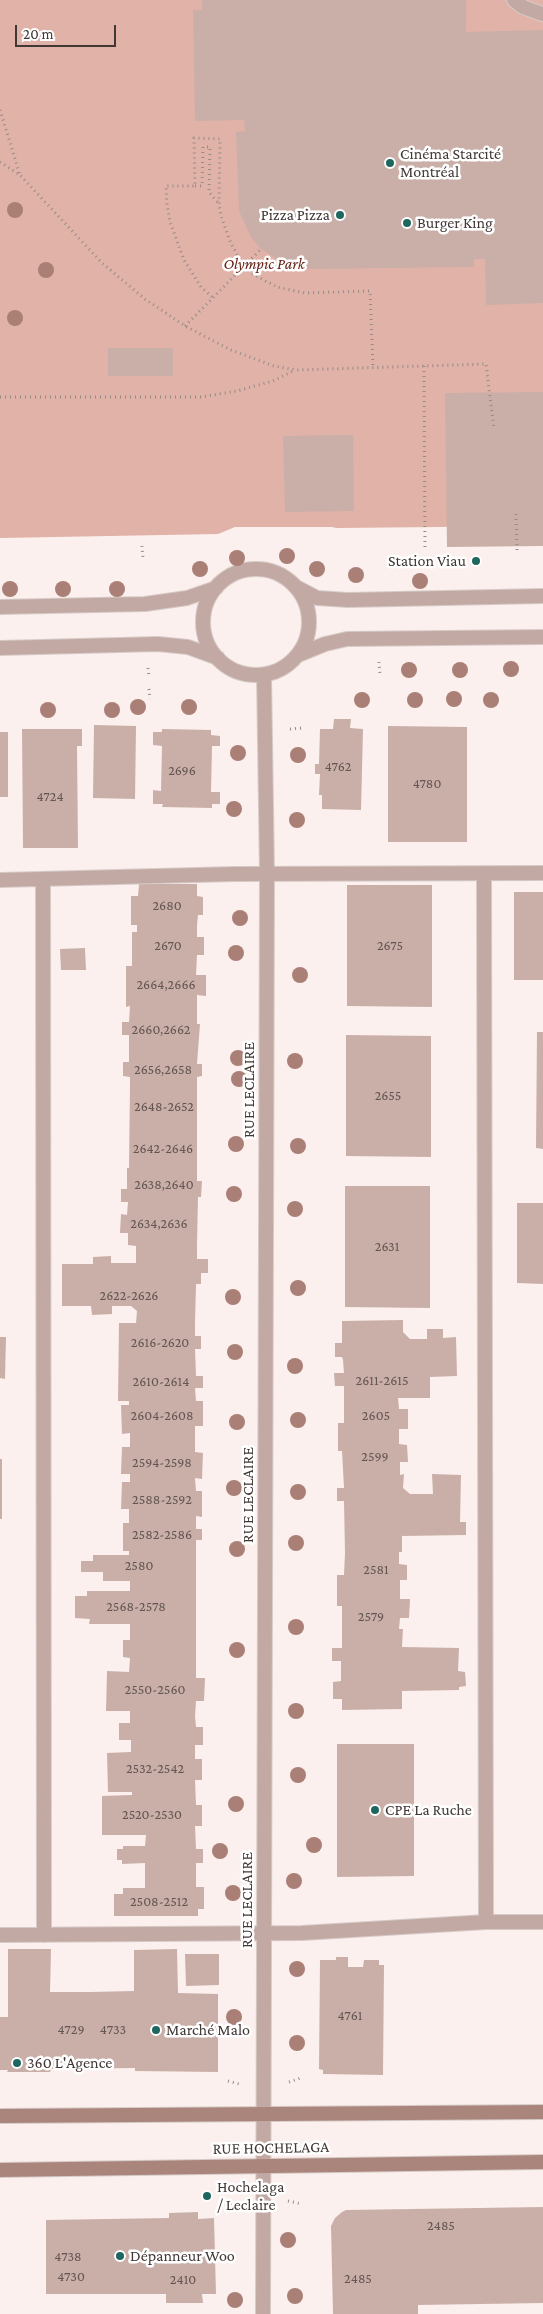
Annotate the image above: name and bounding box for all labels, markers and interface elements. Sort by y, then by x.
scale bar [18,15,119,47]
text: 20 m [23,26,54,42]
place label: Cinéma Starcité Montréal [400,144,501,182]
marker: Cinéma Starcité Montréal [384,157,396,169]
place label: Pizza Pizza [261,205,330,225]
marker: Pizza Pizza [334,209,346,221]
place label: Burger King [417,213,493,233]
marker: Burger King [401,217,413,229]
park label: Olympic Park [223,254,305,274]
place label: Station Viau [388,551,466,571]
marker: Station Viau [470,555,482,567]
house number: 4762 [325,759,351,775]
house number: 2696 [168,763,196,779]
house number: 4780 [413,776,441,792]
house number: 4724 [36,789,64,805]
house number: 2680 [152,898,182,914]
house number: 2670 [154,938,182,954]
house number: 2675 [377,938,403,954]
house number: 2664,2666 [136,977,196,993]
house number: 2660,2662 [132,1022,190,1038]
street label: RUE LECLAIRE [239,1042,259,1138]
house number: 2656,2658 [134,1062,192,1078]
house number: 2655 [375,1088,401,1104]
house number: 2648-2652 [134,1099,194,1115]
house number: 2642-2646 [133,1141,193,1157]
house number: 2638,2640 [134,1177,194,1193]
house number: 2634,2636 [130,1216,188,1232]
house number: 2631 [375,1239,399,1255]
house number: 2622-2626 [100,1288,158,1304]
house number: 2616-2620 [131,1335,189,1351]
house number: 2611-2615 [355,1373,409,1389]
house number: 2610-2614 [133,1374,189,1390]
house number: 2604-2608 [131,1408,193,1424]
house number: 2605 [362,1408,390,1424]
street label: RUE LECLAIRE [238,1447,258,1543]
house number: 2599 [361,1449,389,1465]
house number: 2594-2598 [132,1455,192,1471]
house number: 2588-2592 [132,1492,192,1508]
house number: 2582-2586 [132,1527,192,1543]
house number: 2580 [125,1558,153,1574]
house number: 2581 [363,1562,389,1578]
house number: 2568-2578 [106,1599,166,1615]
house number: 2579 [358,1609,384,1625]
house number: 2550-2560 [125,1682,185,1698]
house number: 2532-2542 [126,1761,184,1777]
place label: CPE La Ruche [385,1800,472,1820]
marker: CPE La Ruche [369,1804,381,1816]
house number: 2520-2530 [122,1807,182,1823]
street label: RUE LECLAIRE [237,1852,257,1948]
house number: 2508-2512 [130,1894,188,1910]
house number: 4761 [338,2008,362,2024]
place label: Marché Malo [166,2020,250,2040]
house number: 4729 [57,2022,85,2038]
house number: 4733 [100,2022,126,2038]
marker: Marché Malo [150,2024,162,2036]
place label: 360 L'Agence [27,2053,112,2073]
marker: 360 L'Agence [11,2057,23,2069]
street label: RUE HOCHELAGA [212,2137,330,2159]
place label: Hochelaga / Leclaire [217,2177,284,2215]
marker: Hochelaga / Leclaire [201,2190,213,2202]
house number: 2485 [427,2218,455,2234]
place label: Dépanneur Woo [130,2246,235,2266]
house number: 4738 [54,2249,82,2265]
marker: Dépanneur Woo [114,2250,126,2262]
house number: 4730 [57,2269,85,2285]
house number: 2485 [344,2271,372,2287]
house number: 2410 [170,2272,196,2288]

